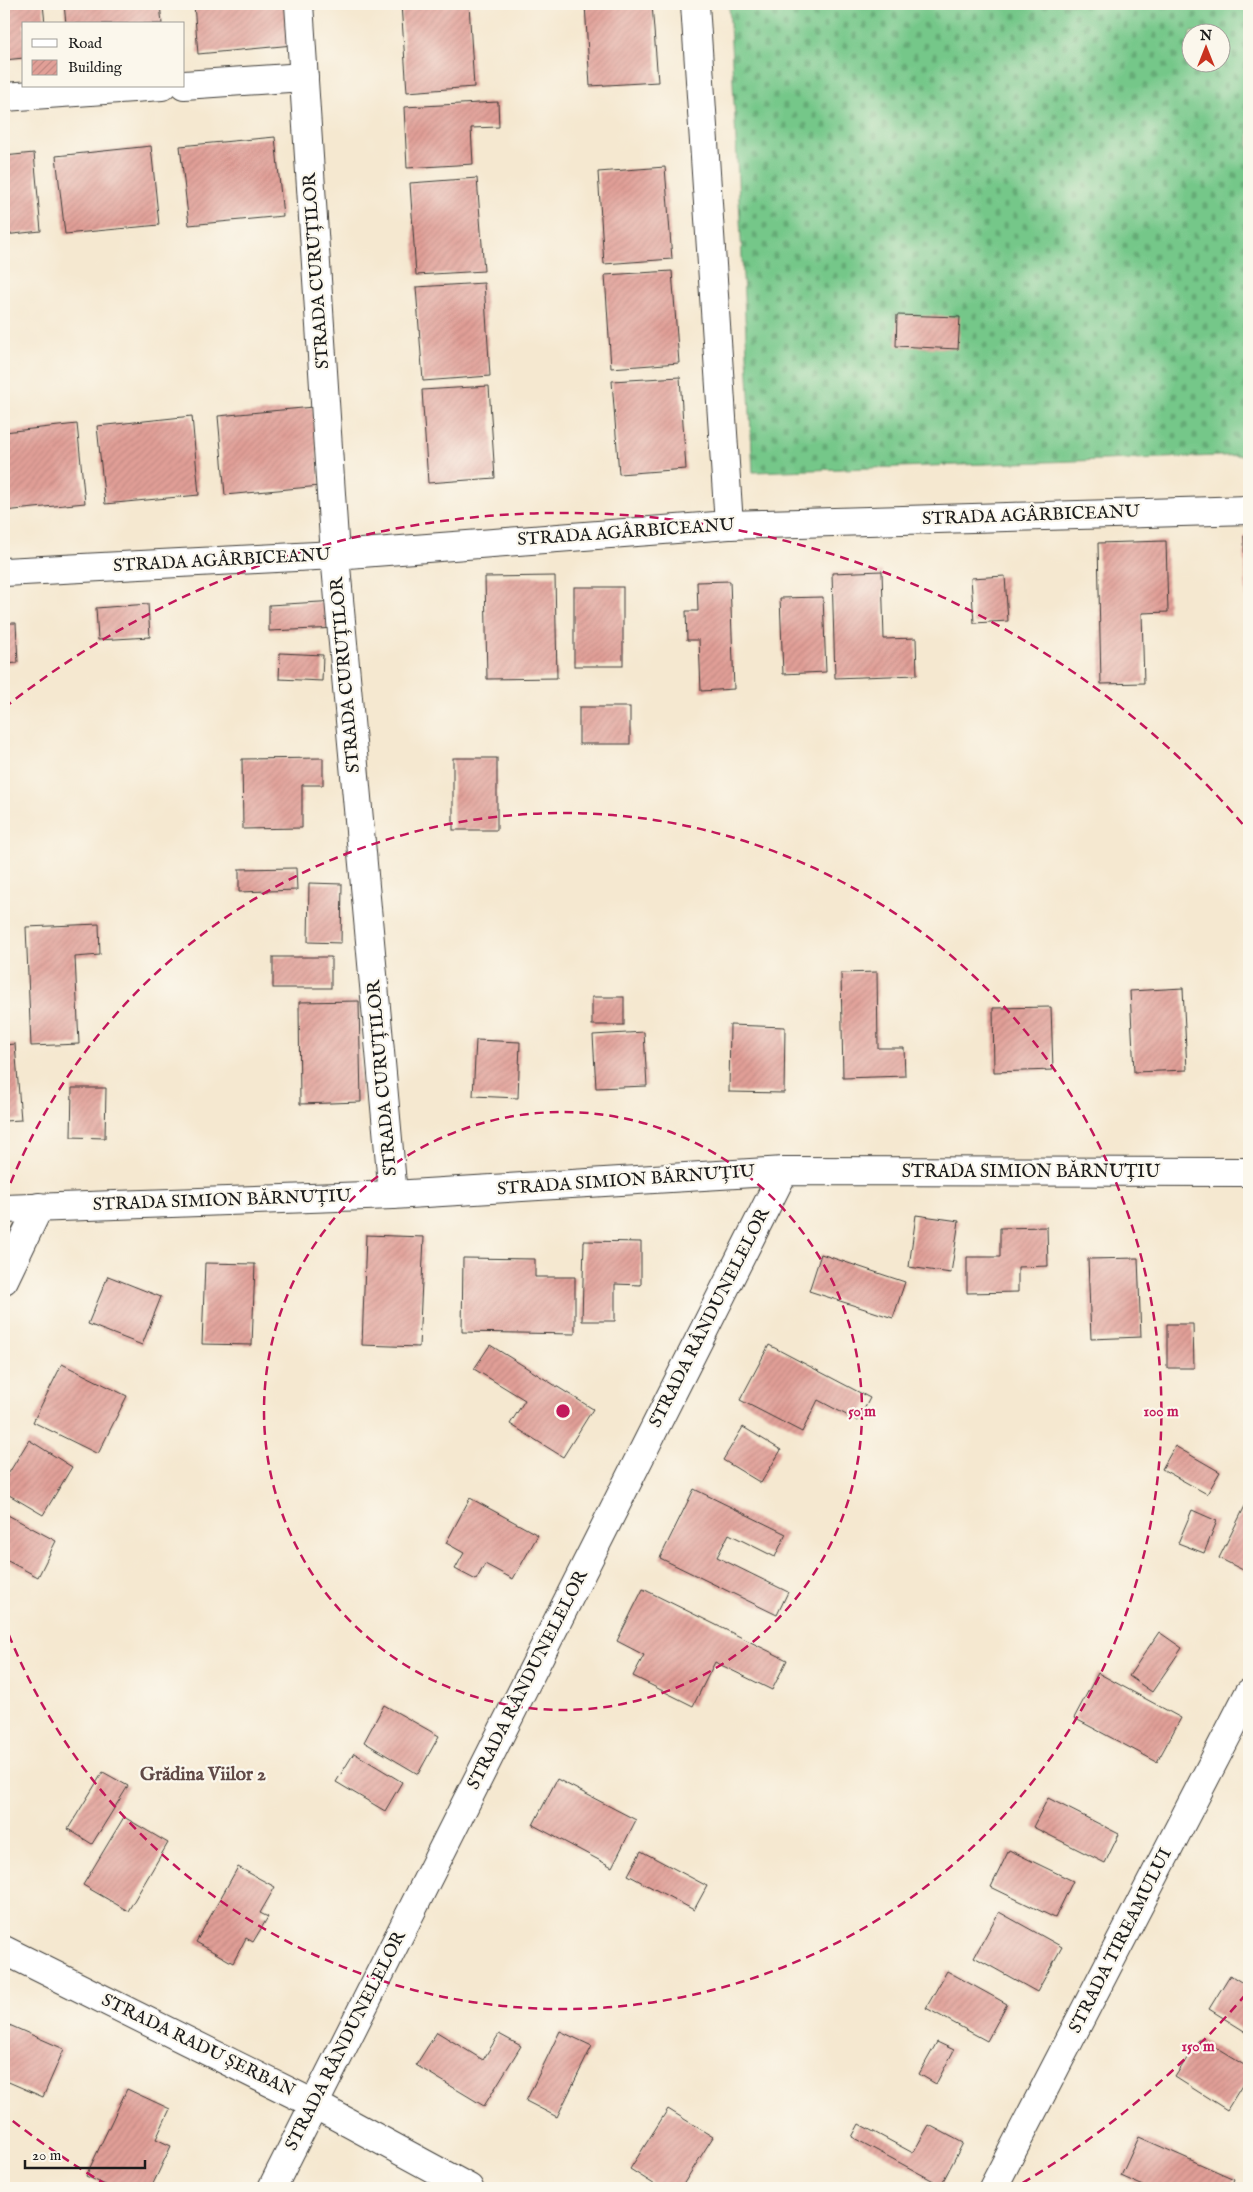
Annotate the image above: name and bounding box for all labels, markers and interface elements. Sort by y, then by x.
legend [22,22,185,88]
north arrow [1180,22,1230,72]
text: N [1199,27,1212,45]
text: Road [68,34,103,53]
text: Building [68,58,123,77]
street label: STRADA CURUȚILOR [299,171,335,370]
street label: STRADA AGÂRBICEANU [922,499,1141,531]
street label: STRADA AGÂRBICEANU [516,512,736,552]
street label: STRADA AGÂRBICEANU [112,542,332,578]
street label: STRADA CURUȚILOR [326,575,366,774]
street label: STRADA CURUȚILOR [363,978,403,1177]
street label: STRADA SIMION BĂRNUȚIU [496,1158,756,1201]
street label: STRADA SIMION BĂRNUȚIU [902,1159,1161,1184]
street label: STRADA SIMION BĂRNUȚIU [92,1183,352,1217]
street label: STRADA RÂNDUNELELOR [643,1202,776,1432]
centre of rings [554,1402,572,1420]
text: 50 m [848,1402,876,1421]
text: 100 m [1143,1402,1179,1421]
street label: STRADA RÂNDUNELELOR [461,1564,594,1794]
district label: Grădina Viilor 2 [140,1763,266,1787]
street label: STRADA TIREAMULUI [1064,1844,1178,2037]
street label: STRADA RÂNDUNELELOR [279,1925,412,2155]
street label: STRADA RADU ȘERBAN [97,1989,299,2103]
text: 150 m [1181,2037,1215,2056]
scale bar [25,2137,145,2169]
text: 20 m [32,2146,62,2165]

